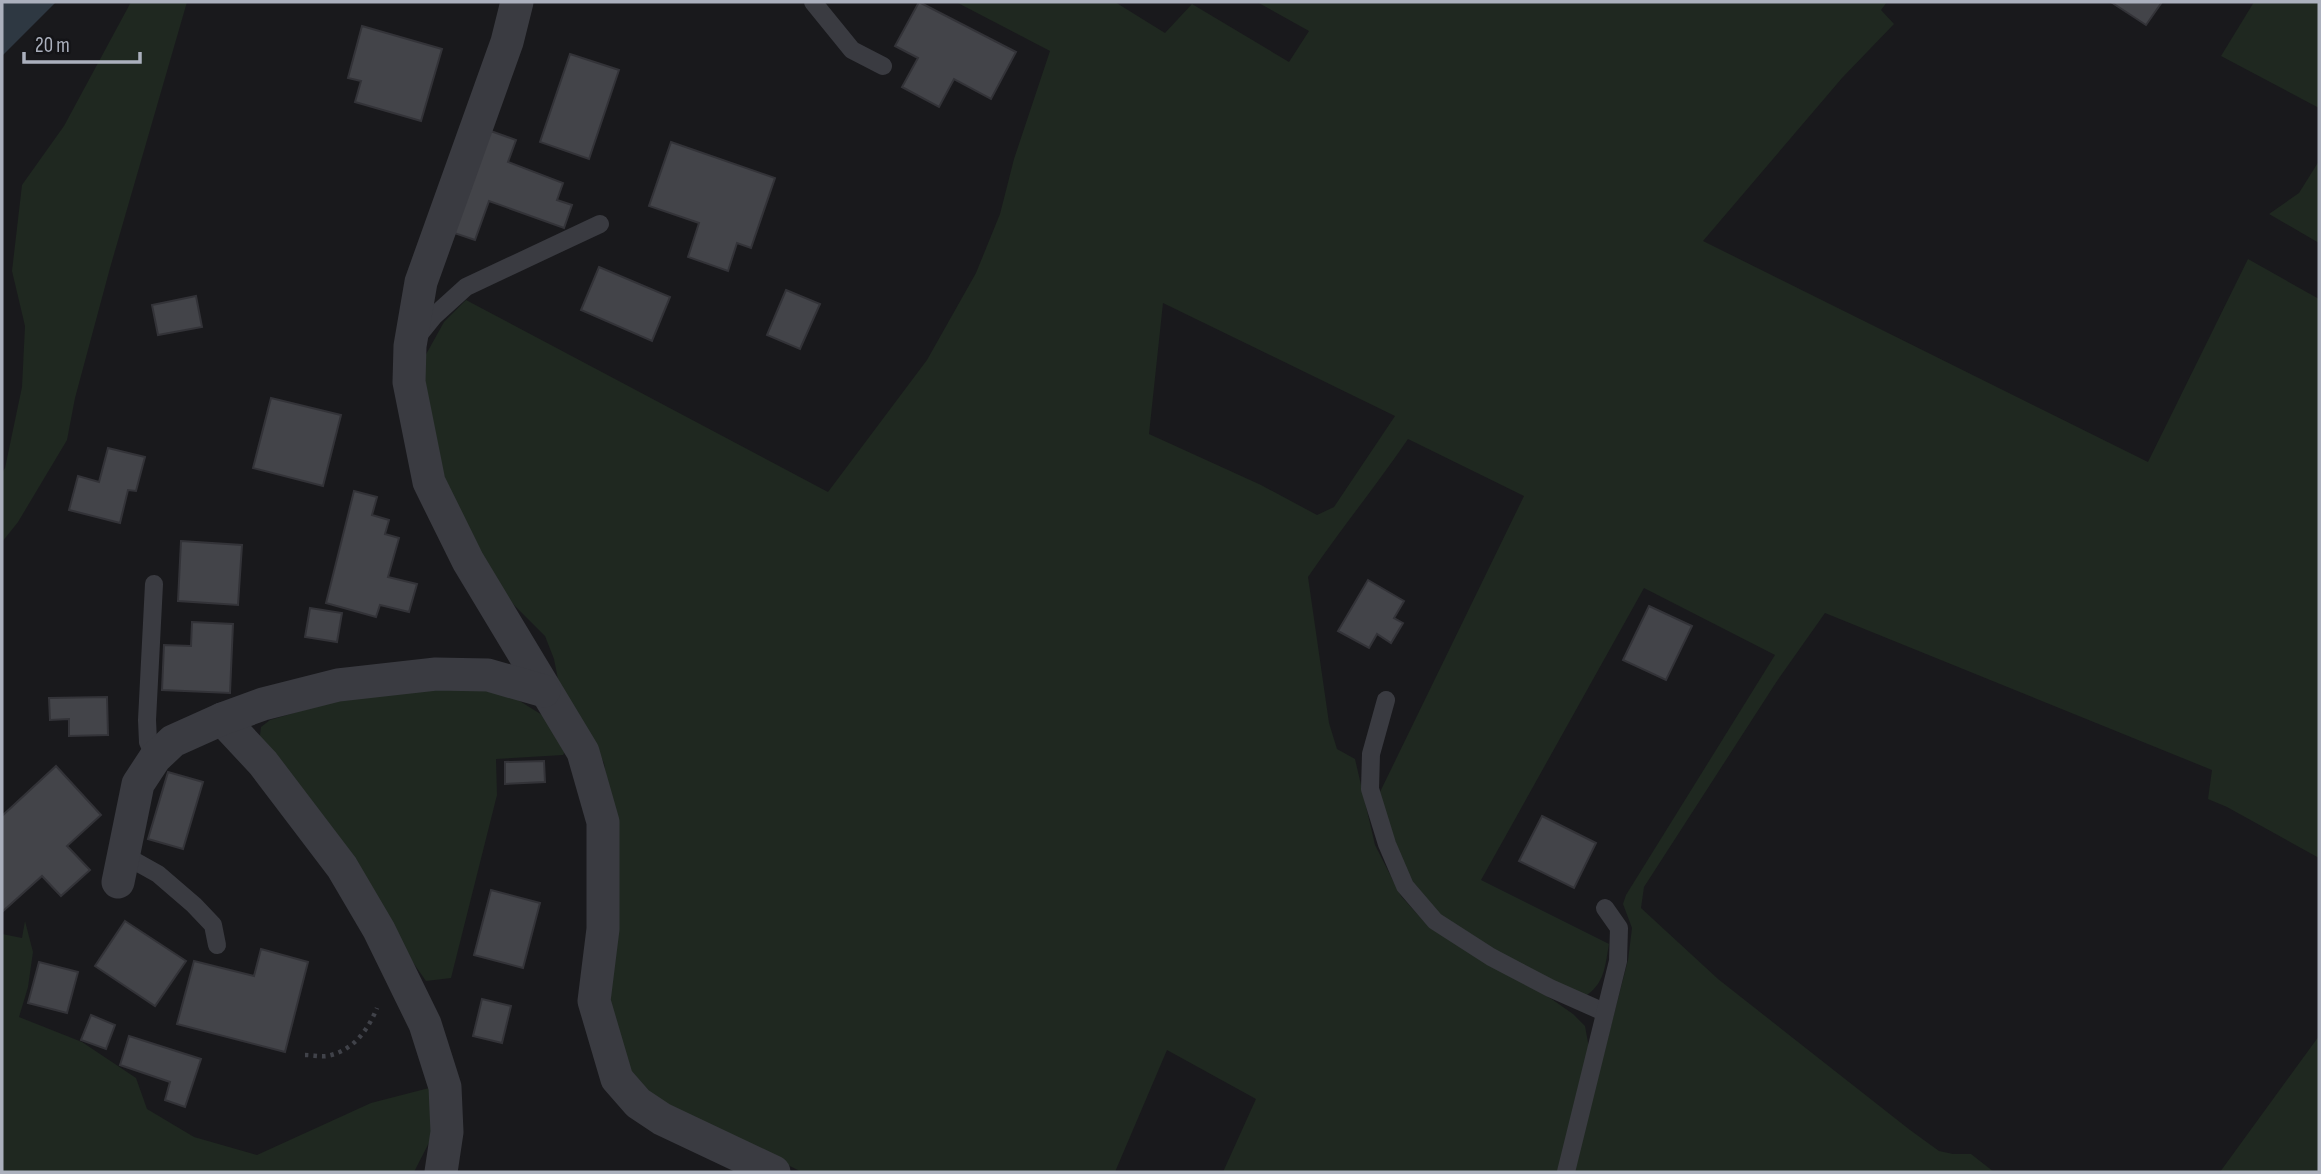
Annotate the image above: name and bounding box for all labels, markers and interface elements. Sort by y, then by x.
scale bar [24,21,140,65]
text: 20 m [35,33,70,58]

